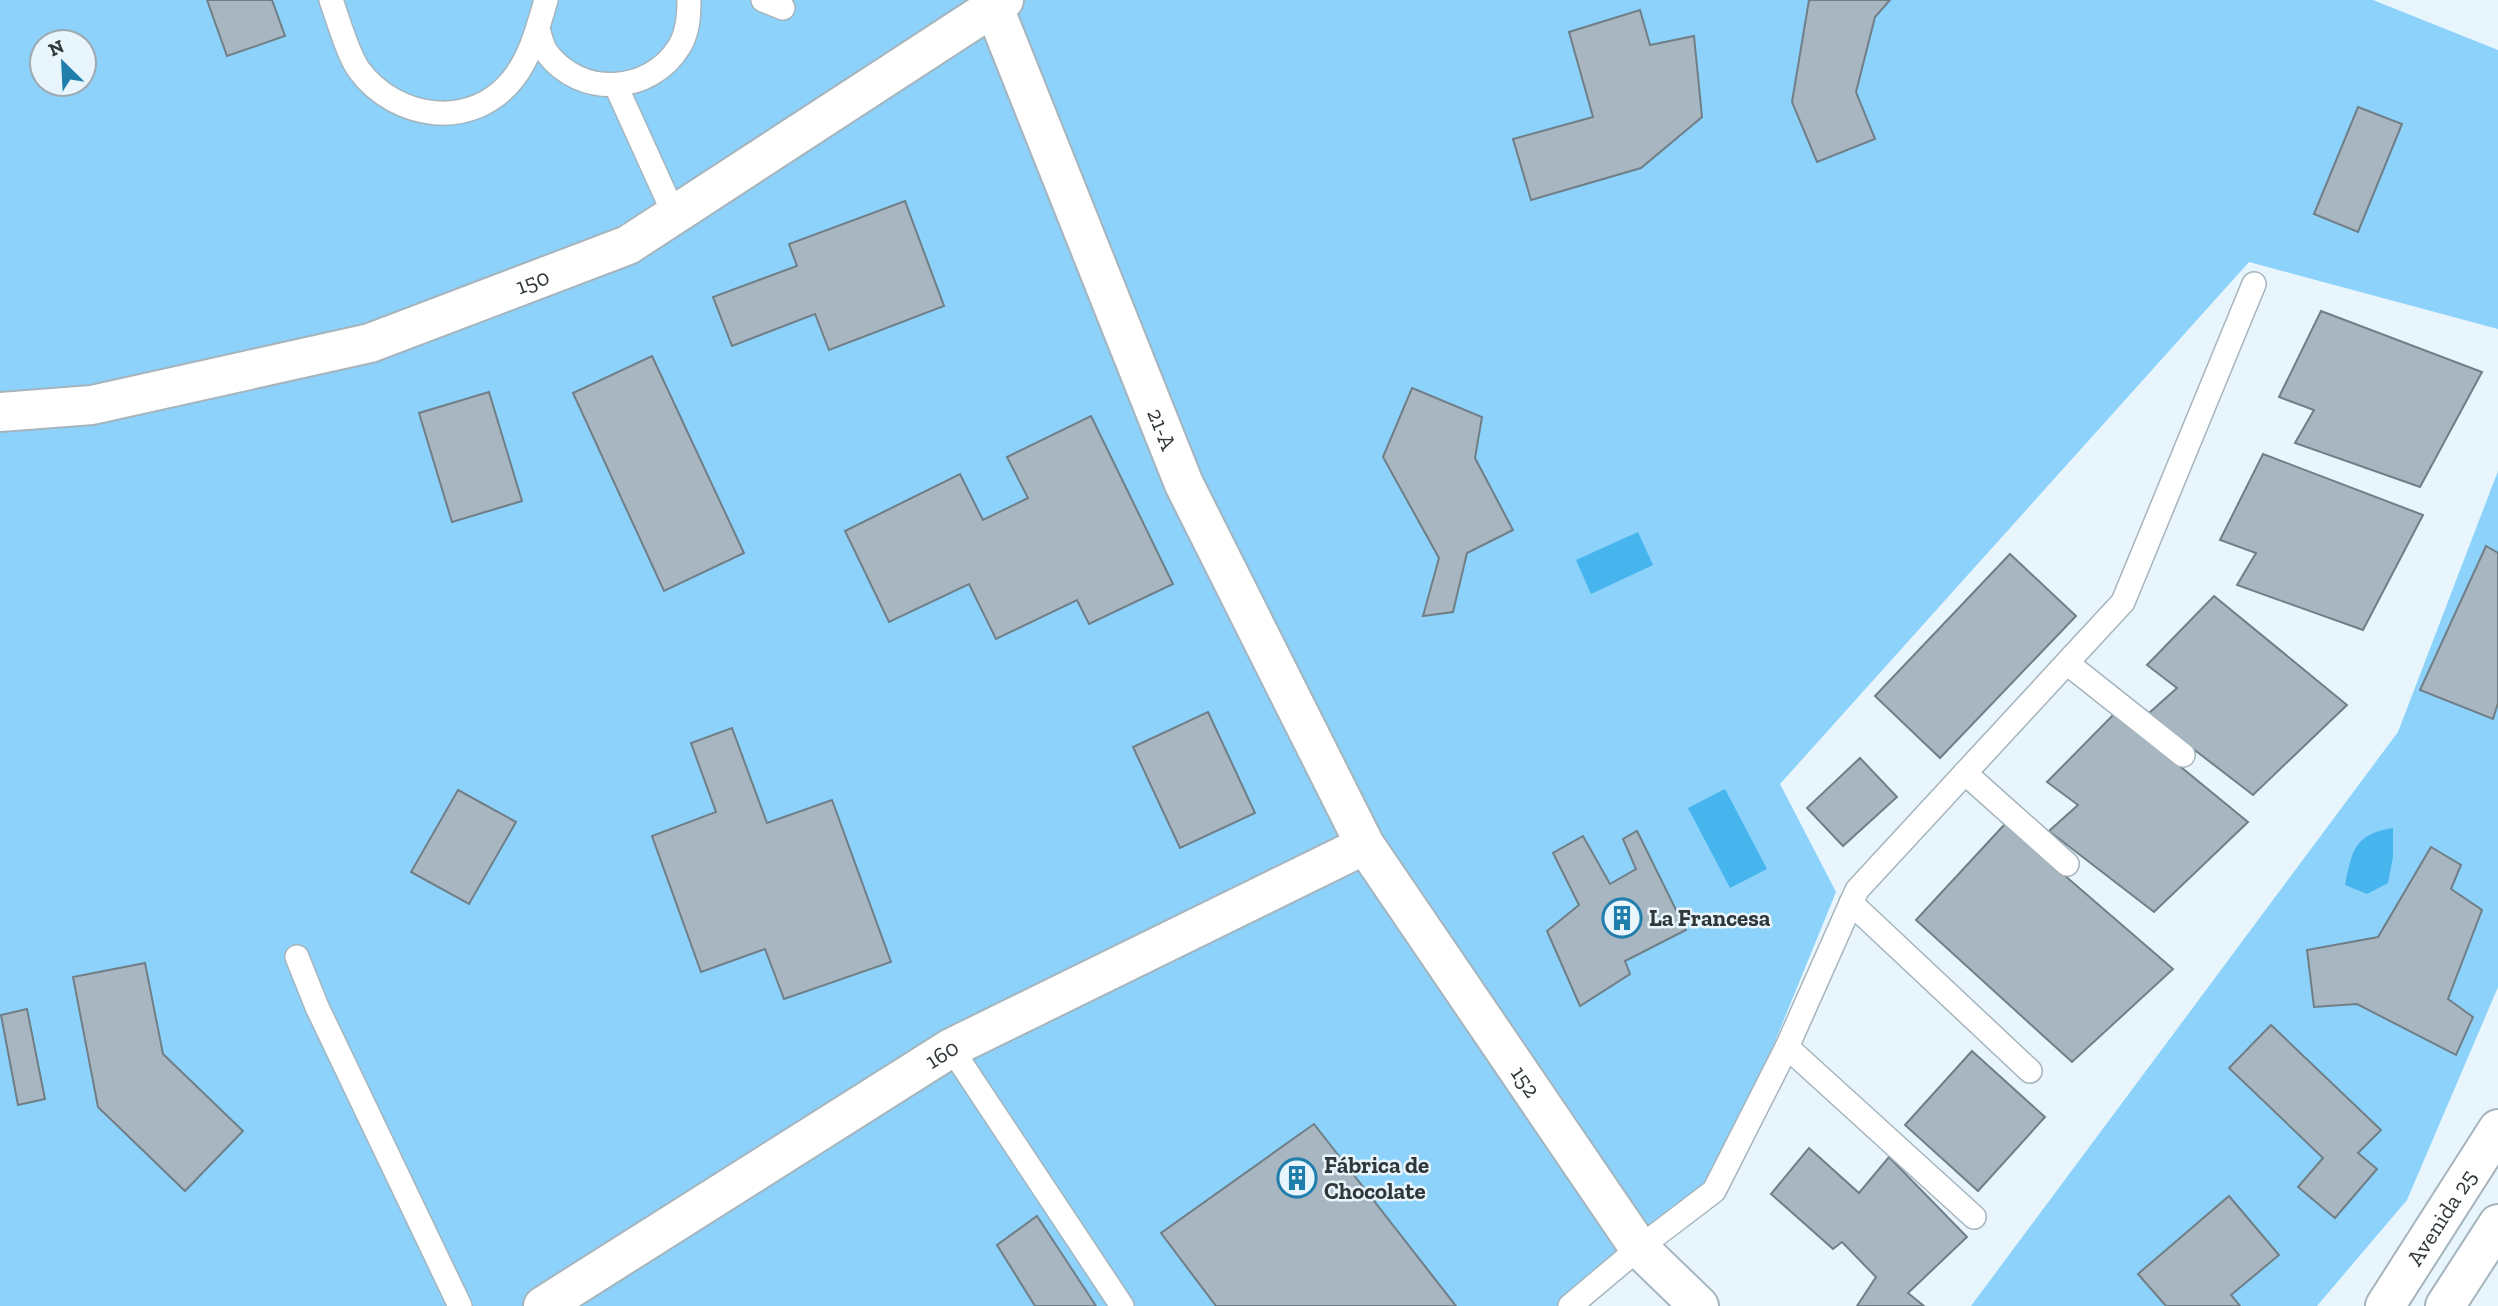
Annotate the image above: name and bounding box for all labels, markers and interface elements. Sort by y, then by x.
north arrow [28,28,98,98]
text: N [45,34,68,61]
street label: 150 [512,262,553,300]
street label: 21-A [1141,404,1183,455]
building icon: La Francesa [1601,897,1643,939]
place label: La Francesa [1649,904,1771,932]
street label: 160 [920,1033,964,1075]
street label: 152 [1505,1060,1547,1103]
place label: Fábrica de Chocolate [1324,1151,1429,1205]
building icon: Fábrica de Chocolate [1276,1157,1318,1199]
street label: Avenida 25 [2401,1164,2482,1271]

